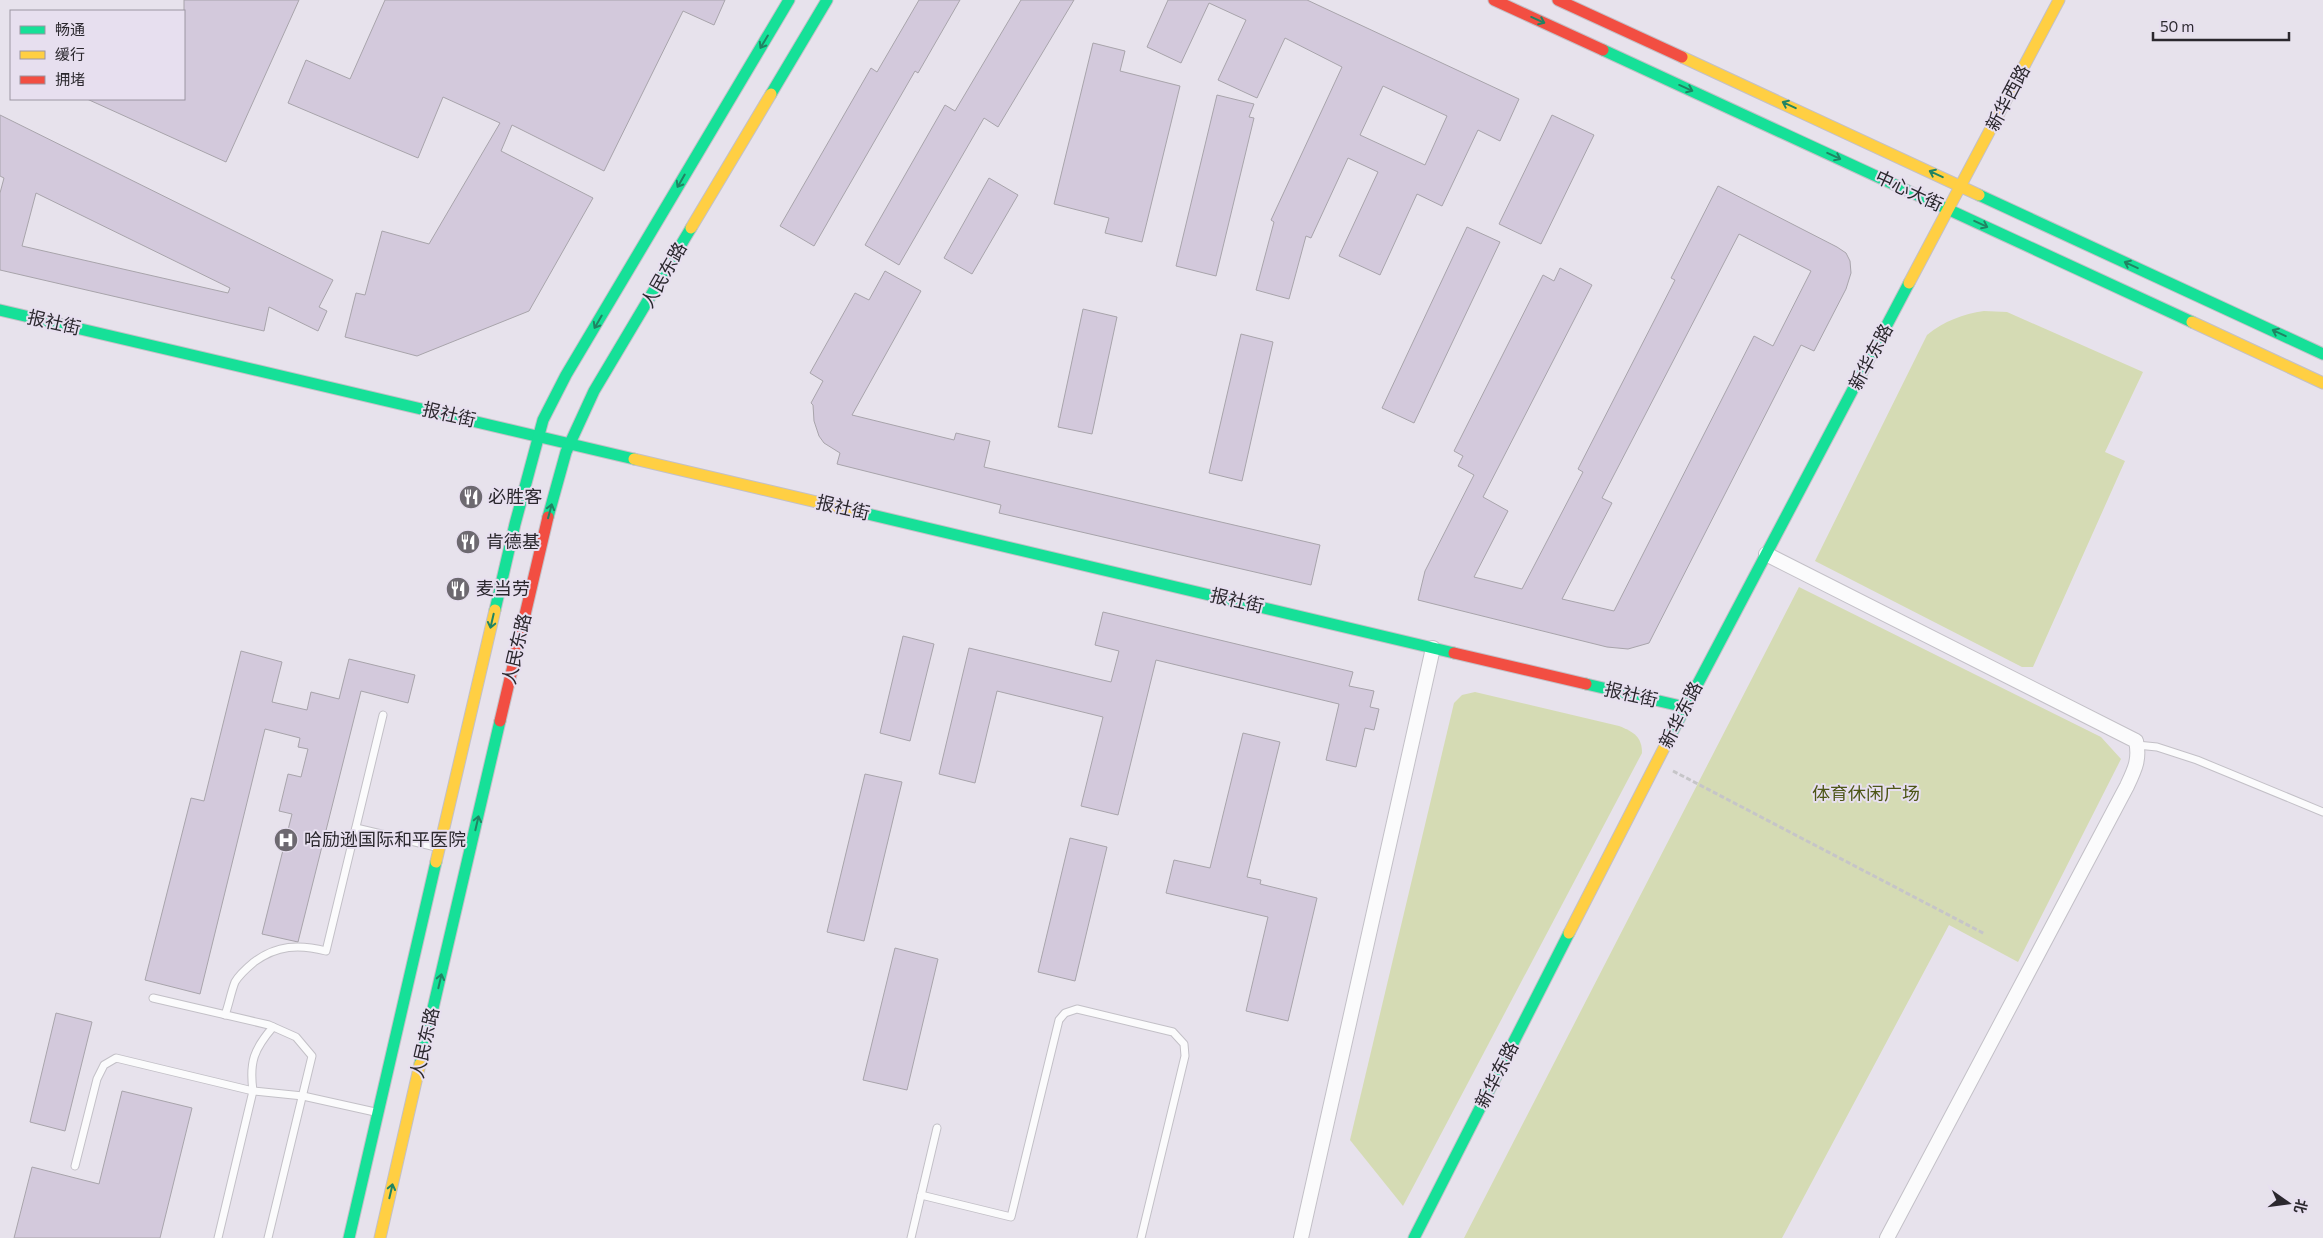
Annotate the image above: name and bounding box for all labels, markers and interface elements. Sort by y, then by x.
legend [10,10,185,100]
scale bar [2153,10,2289,42]
one-way arrow [1530,16,1545,26]
text: 50 m [2160,17,2194,35]
text: 畅通 [55,20,85,38]
one-way arrow [759,34,769,48]
text: 缓行 [55,45,85,63]
street label: 新华西路 [1981,61,2034,134]
text: 拥堵 [55,70,85,88]
one-way arrow [1678,83,1693,93]
one-way arrow [1782,100,1797,110]
one-way arrow [1826,151,1841,161]
street label: 中心大街 [1872,165,1947,215]
one-way arrow [1929,169,1944,179]
one-way arrow [675,174,685,188]
one-way arrow [1973,220,1988,229]
street label: 人民东路 [636,238,691,311]
one-way arrow [2124,259,2139,269]
street label: 报社街 [25,305,83,339]
one-way arrow [593,314,603,328]
street label: 新华东路 [1844,320,1897,393]
one-way arrow [2272,328,2287,337]
street label: 报社街 [420,397,478,431]
restaurant icon: 必胜客 [458,484,484,510]
place label: 必胜客 [488,485,542,507]
street label: 报社街 [814,490,872,524]
one-way arrow [545,504,555,520]
restaurant icon: 肯德基 [455,529,481,555]
place label: 肯德基 [486,530,540,552]
restaurant icon: 麦当劳 [445,576,471,602]
place label: 麦当劳 [476,577,530,599]
street label: 报社街 [1208,583,1266,617]
street label: 人民东路 [497,611,535,686]
one-way arrow [487,612,496,628]
street label: 报社街 [1602,677,1660,711]
street label: 新华东路 [1654,677,1706,752]
park label: 体育休闲广场 [1812,782,1920,804]
one-way arrow [473,815,482,831]
hospital icon: 哈励逊国际和平医院 [273,827,299,853]
place label: 哈励逊国际和平医院 [304,828,466,850]
one-way arrow [436,974,445,990]
street label: 人民东路 [405,1005,443,1080]
street label: 新华东路 [1470,1037,1522,1112]
north arrow [2263,1178,2313,1228]
one-way arrow [387,1183,396,1199]
text: 北 [2291,1197,2311,1215]

